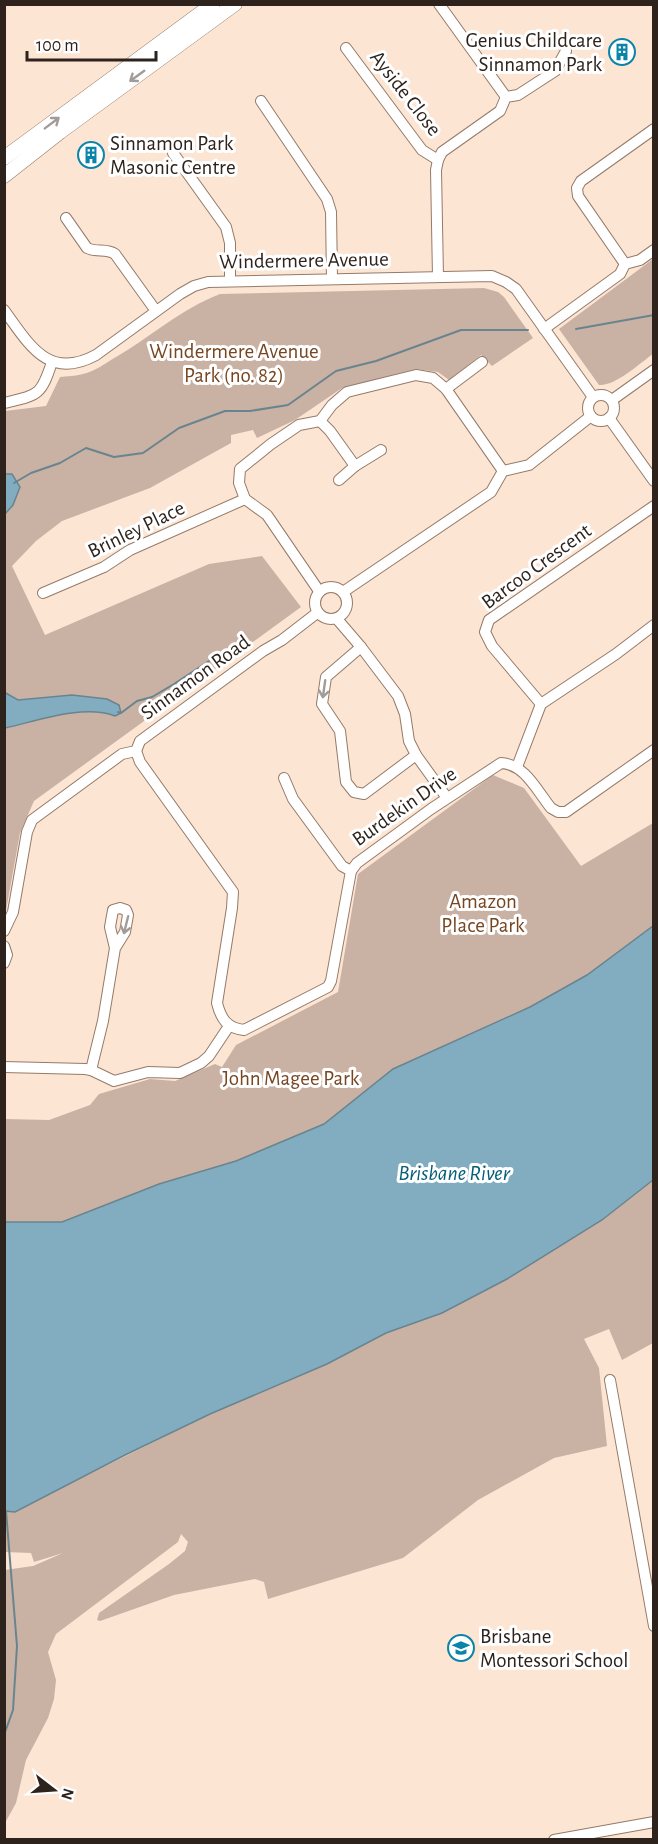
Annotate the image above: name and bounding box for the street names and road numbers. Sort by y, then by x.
street label: Ayside Close [366,47,445,140]
street label: Windermere Avenue [219,249,389,272]
street label: Brinley Place [85,497,188,562]
street label: Barcoo Crescent [478,520,595,613]
street label: Sinnamon Road [137,631,254,724]
street label: Burdekin Drive [348,763,460,850]

